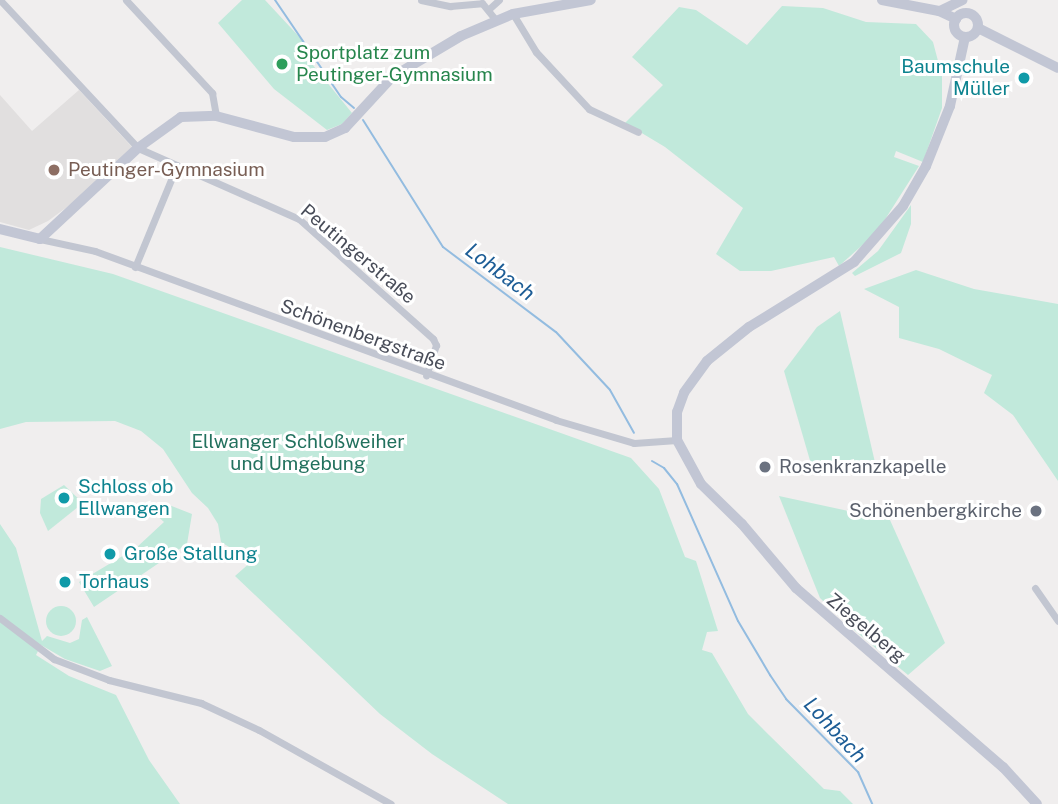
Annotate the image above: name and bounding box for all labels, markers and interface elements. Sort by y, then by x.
place label: Sportplatz zum Peutinger-Gymnasium [296,42,493,86]
marker: Sportplatz zum Peutinger-Gymnasium [274,56,290,72]
place label: Baumschule Müller [901,56,1010,100]
marker: Baumschule Müller [1016,70,1032,86]
place label: Peutinger-Gymnasium [68,159,265,181]
marker: Peutinger-Gymnasium [46,162,62,178]
street label: Peutingerstraße [296,199,420,309]
water label: Lohbach [460,238,540,306]
street label: Schönenbergstraße [277,294,449,376]
park label: Ellwanger Schloßweiher und Umgebung [191,431,405,475]
place label: Rosenkranzkapelle [779,456,946,478]
marker: Rosenkranzkapelle [757,459,773,475]
place label: Schloss ob Ellwangen [78,476,174,520]
marker: Schloss ob Ellwangen [56,490,72,506]
place label: Schönenbergkirche [849,500,1022,522]
marker: Schönenbergkirche [1028,503,1044,519]
place label: Große Stallung [124,543,258,565]
marker: Große Stallung [102,546,118,562]
place label: Torhaus [79,571,149,593]
marker: Torhaus [57,574,73,590]
street label: Ziegelberg [822,588,910,668]
water label: Lohbach [798,692,872,768]

